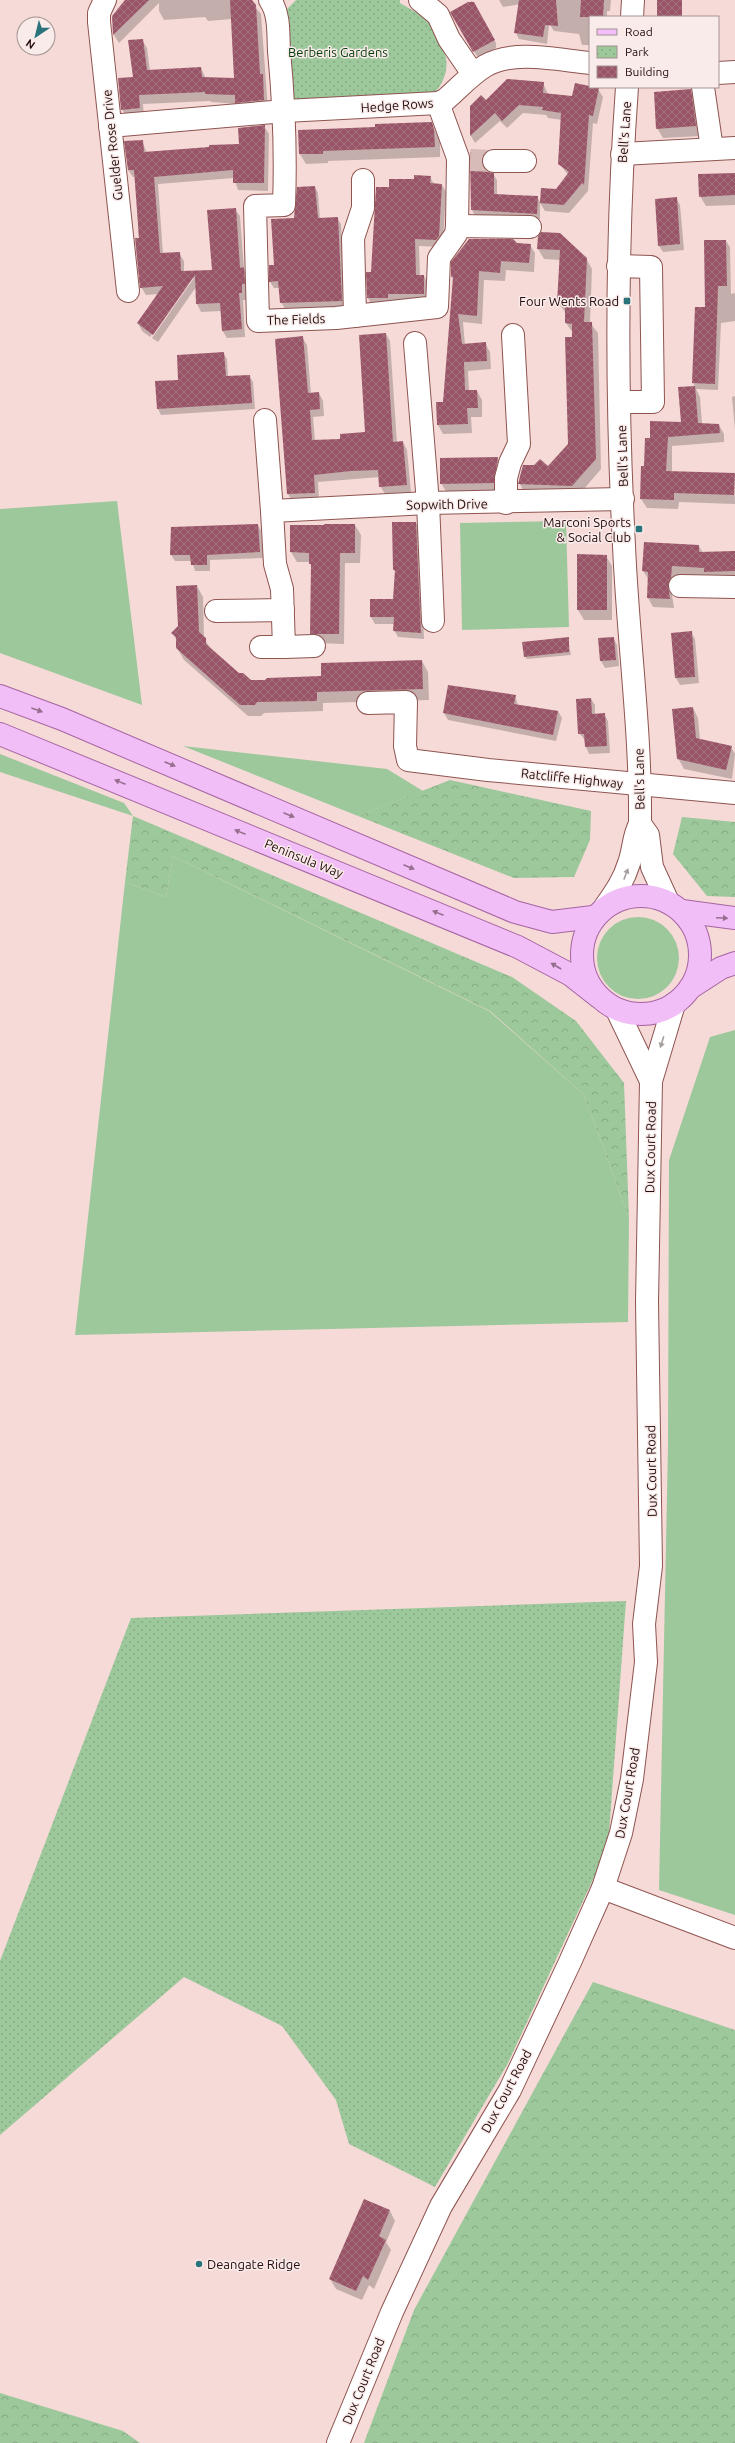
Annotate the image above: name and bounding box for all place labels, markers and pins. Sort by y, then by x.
place label: Four Wents Road [519,294,619,308]
marker: Four Wents Road [622,296,632,306]
place label: Marconi Sports & Social Club [543,515,631,544]
marker: Marconi Sports & Social Club [634,524,644,534]
place label: Deangate Ridge [207,2257,300,2271]
marker: Deangate Ridge [194,2259,204,2269]

